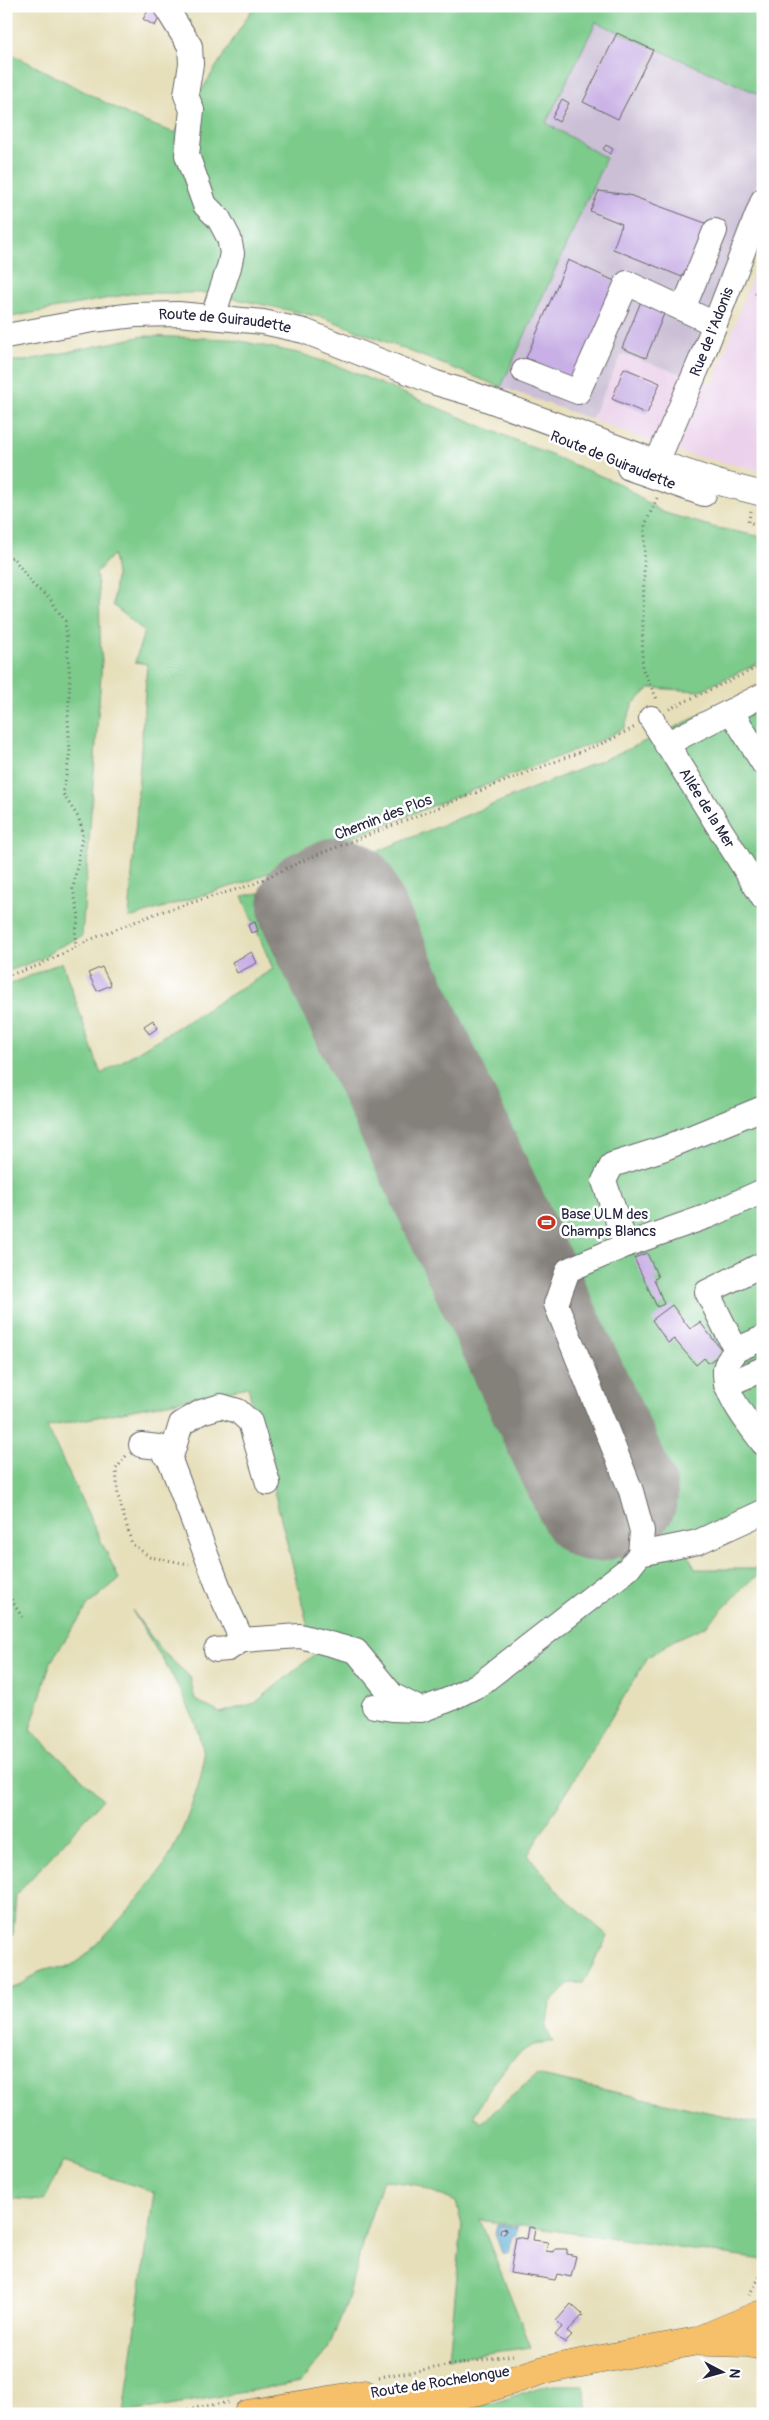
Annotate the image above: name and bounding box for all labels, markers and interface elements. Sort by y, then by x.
street label: Rue de l'Adonis [686,284,738,379]
street label: Route de Guiraudette [158,305,293,338]
street label: Route de Guiraudette [547,427,679,494]
street label: Allée de la Mer [674,765,739,853]
street label: Chemin des Plos [332,790,435,845]
place label: Base ULM des Champs Blancs [561,1205,656,1241]
sports icon: Base ULM des Champs Blancs [537,1213,557,1233]
north arrow [696,2348,746,2398]
street label: Route de Rochelongue [369,2362,511,2403]
text: N [725,2368,743,2379]

